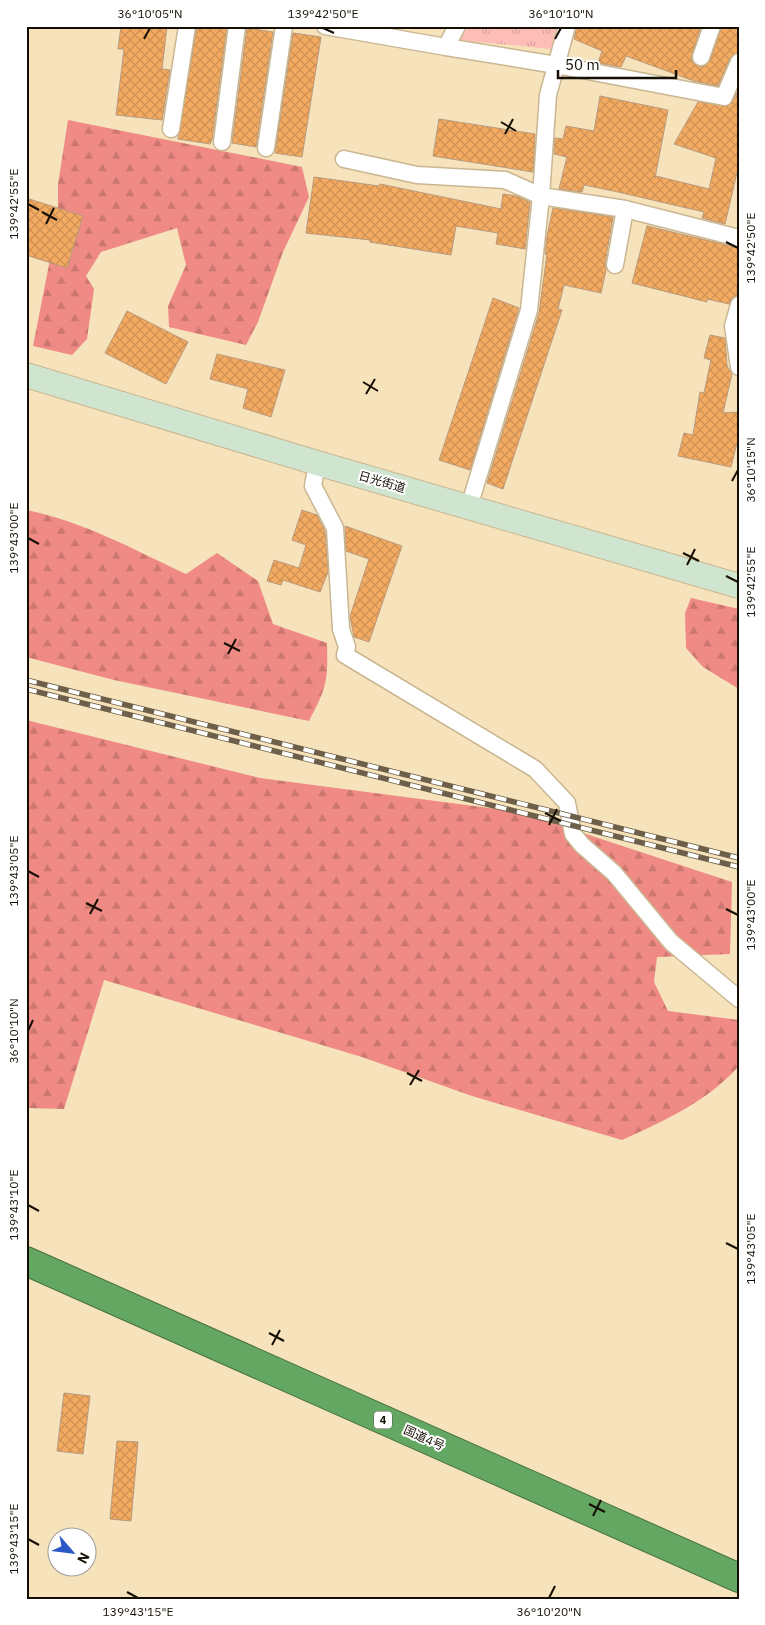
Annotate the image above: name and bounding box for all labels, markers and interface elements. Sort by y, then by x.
text: 36°10'05"N [117,6,183,21]
text: 139°42'50"E [288,6,358,21]
text: 36°10'10"N [528,6,594,21]
scale bar [558,48,675,80]
text: 50 m [565,55,600,74]
text: 139°42'55"E [6,169,21,239]
text: 139°42'50"E [743,213,758,283]
text: 36°10'15"N [743,437,758,503]
street label: 日光街道 [357,468,407,495]
text: 139°43'00"E [6,503,21,573]
text: 139°42'55"E [743,547,758,617]
text: 139°43'05"E [6,836,21,906]
text: 139°43'00"E [743,880,758,950]
text: 36°10'10"N [6,998,21,1064]
text: 139°43'10"E [6,1170,21,1240]
text: 139°43'05"E [743,1214,758,1284]
road number: 4 [374,1412,392,1428]
street label: 国道4号 [401,1422,447,1453]
text: 139°43'15"E [6,1504,21,1574]
north arrow [48,1528,98,1578]
text: N [73,1549,94,1567]
text: 139°43'15"E [103,1604,173,1619]
text: 36°10'20"N [516,1604,582,1619]

